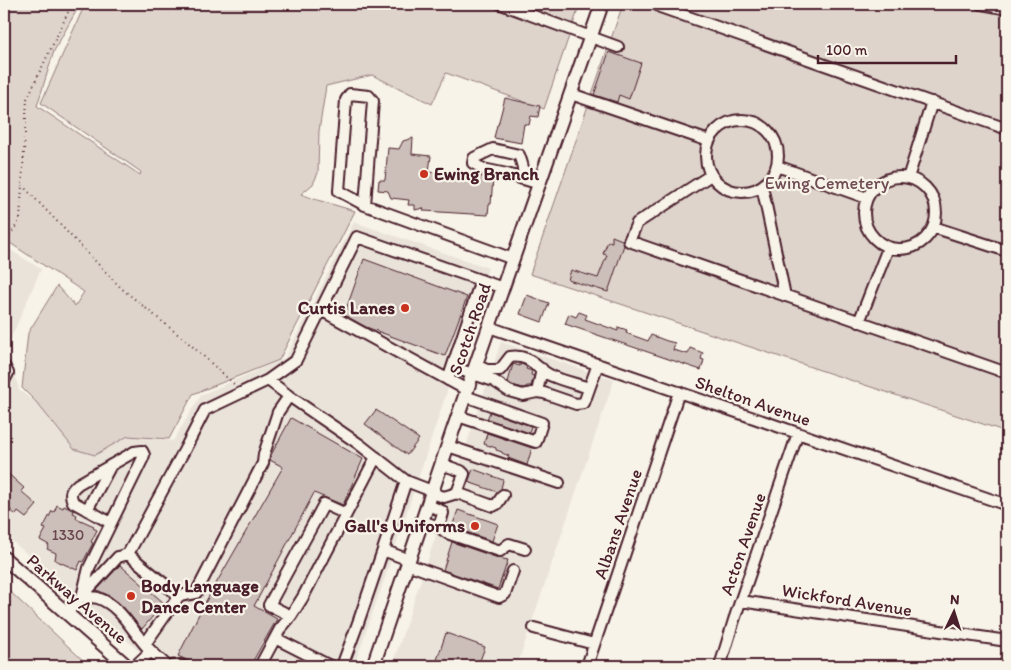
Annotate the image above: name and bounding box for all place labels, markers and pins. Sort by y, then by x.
place label: Ewing Branch [434,163,539,185]
marker: Ewing Branch [418,168,430,180]
place label: Curtis Lanes [298,297,395,319]
marker: Curtis Lanes [399,302,411,314]
place label: Gall's Uniforms [345,515,465,537]
marker: Gall's Uniforms [469,520,481,532]
place label: Body Language Dance Center [141,575,259,618]
marker: Body Language Dance Center [125,590,137,602]

